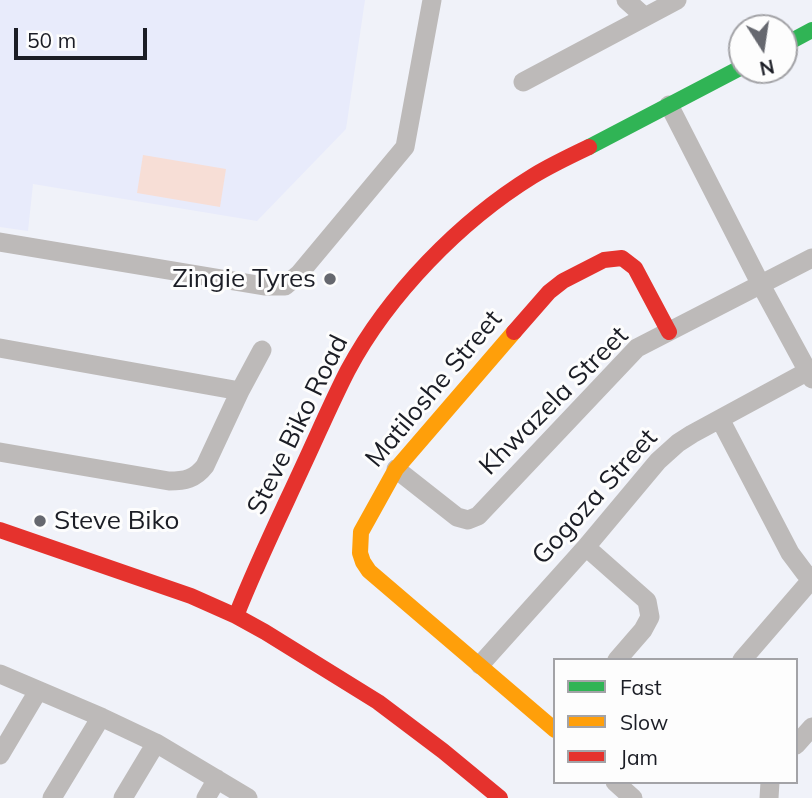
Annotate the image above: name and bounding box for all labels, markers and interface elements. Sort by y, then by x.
scale bar [18,14,150,58]
north arrow [728,14,798,84]
text: 50 m [27,27,76,53]
text: N [757,54,776,81]
place label: Zingie Tyres [172,263,316,295]
marker: Zingie Tyres [322,271,338,287]
street label: Matiloshe Street [359,304,509,474]
street label: Khwazela Street [473,320,635,482]
street label: Steve Biko Road [241,330,355,520]
street label: Gogoza Street [526,423,664,571]
place label: Steve Biko [54,505,179,537]
marker: Steve Biko [32,513,48,529]
legend [553,658,798,784]
text: Fast [620,674,662,700]
text: Slow [620,709,668,735]
text: Jam [620,744,658,770]

